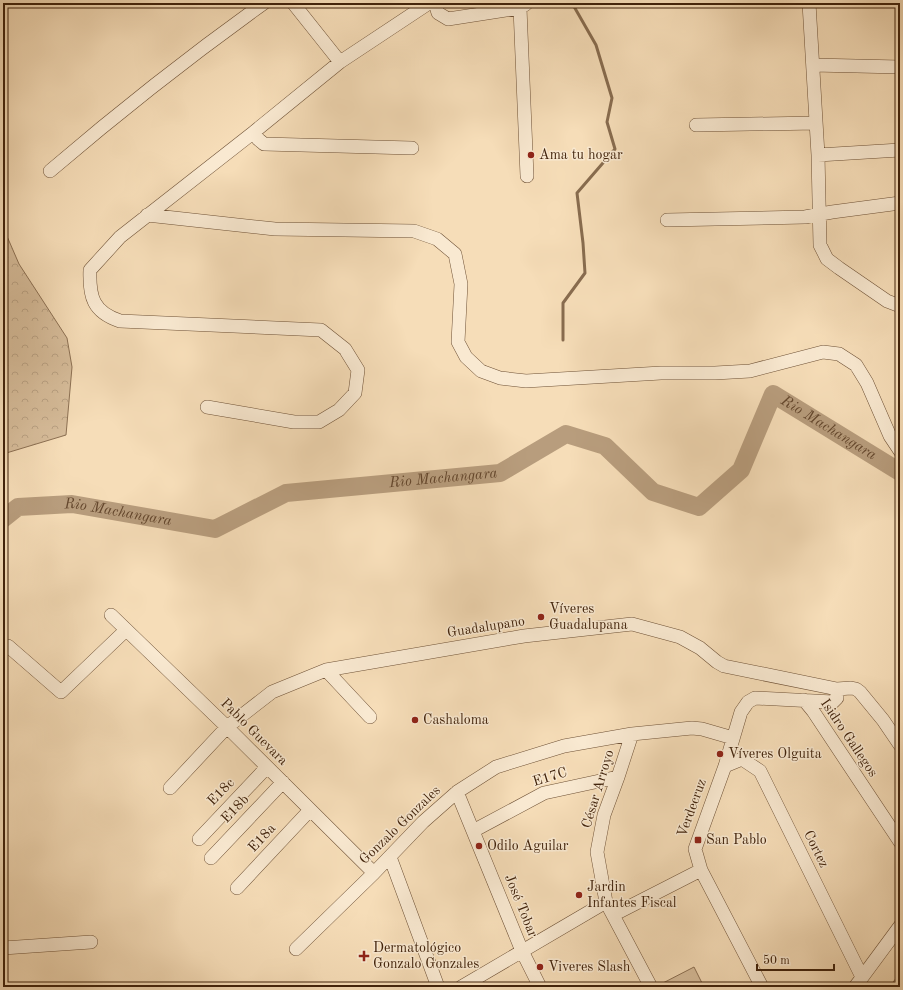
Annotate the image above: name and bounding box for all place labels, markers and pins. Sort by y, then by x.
place label: Ama tu hogar [539,148,623,162]
marker: Ama tu hogar [526,150,536,160]
place label: Víveres Guadalupana [549,602,628,632]
marker: Víveres Guadalupana [536,612,546,622]
place label: Cashaloma [423,713,489,727]
marker: Cashaloma [410,715,420,725]
place label: Víveres Olguita [728,747,822,761]
marker: Víveres Olguita [715,749,725,759]
place label: San Pablo [706,833,767,847]
marker: San Pablo [693,835,703,845]
place label: Odilo Aguilar [487,839,569,853]
marker: Odilo Aguilar [474,841,484,851]
place label: Jardin Infantes Fiscal [587,880,677,910]
marker: Jardin Infantes Fiscal [574,890,584,900]
place label: Dermatológico Gonzalo Gonzales [373,941,479,971]
marker: Dermatológico Gonzalo Gonzales [358,950,370,962]
place label: Viveres Slash [548,960,631,974]
marker: Viveres Slash [535,962,545,972]

